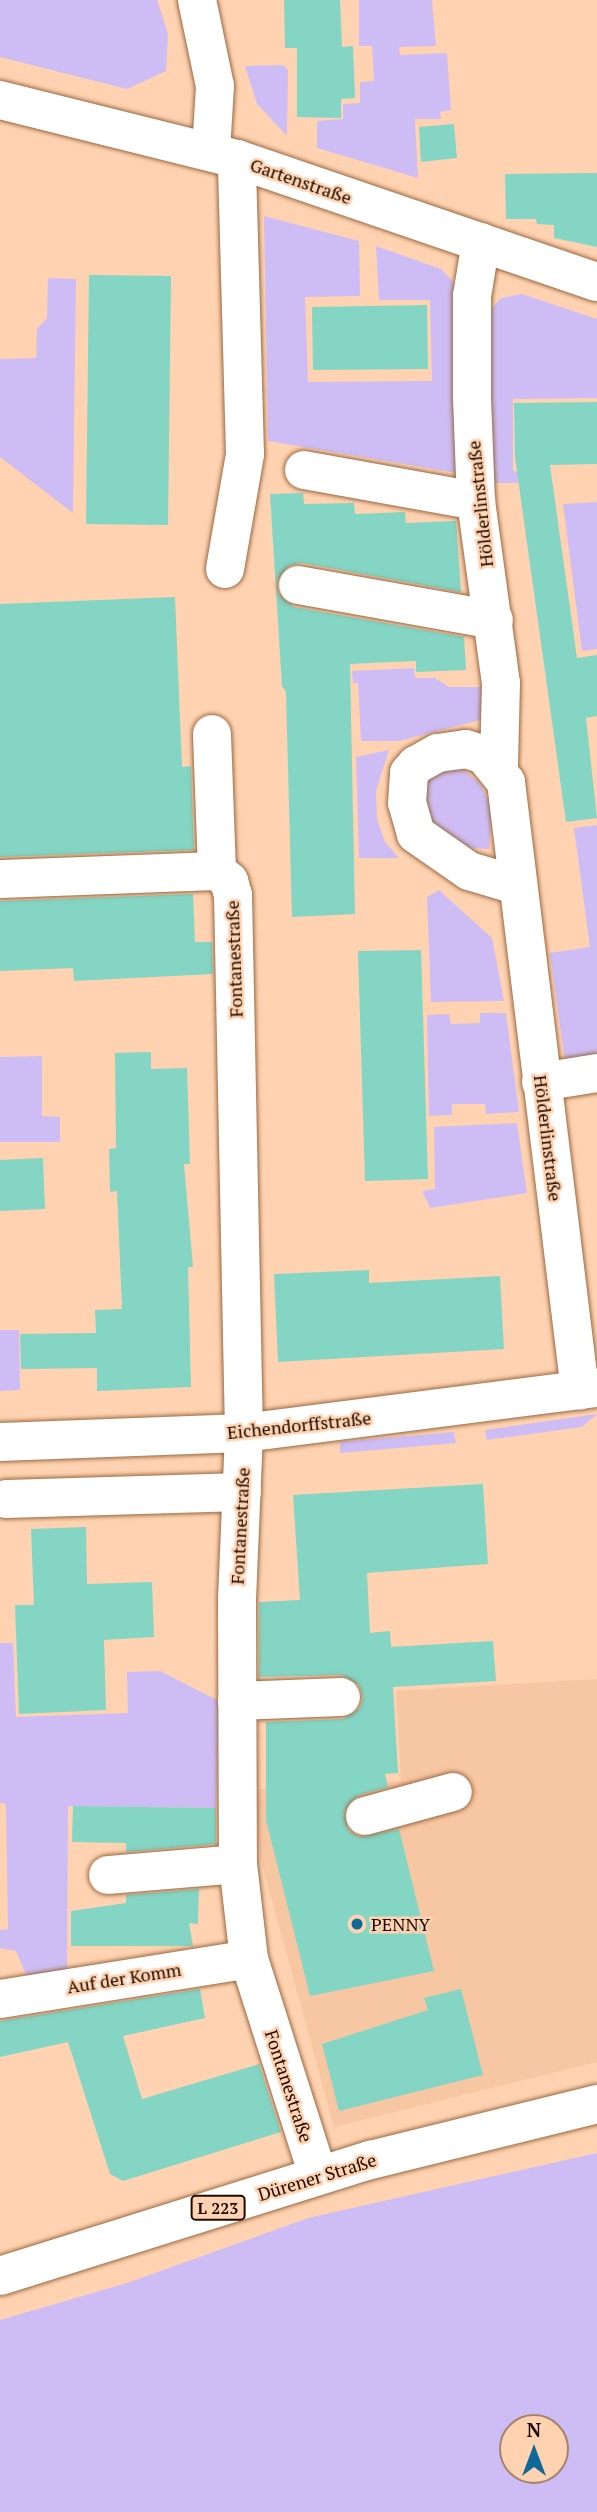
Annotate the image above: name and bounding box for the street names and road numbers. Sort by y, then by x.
street label: Gartenstraße [247,154,355,208]
street label: Hölderlinstraße [463,440,497,568]
street label: Fontanestraße [221,900,247,1018]
street label: Hölderlinstraße [530,1074,566,1202]
street label: Eichendorffstraße [226,1407,372,1443]
street label: Fontanestraße [226,1467,254,1585]
street label: Auf der Komm [65,1958,183,1998]
street label: Fontanestraße [261,2027,317,2145]
street label: Dürener Straße [255,2149,379,2205]
road number: L 223 [190,2196,246,2220]

